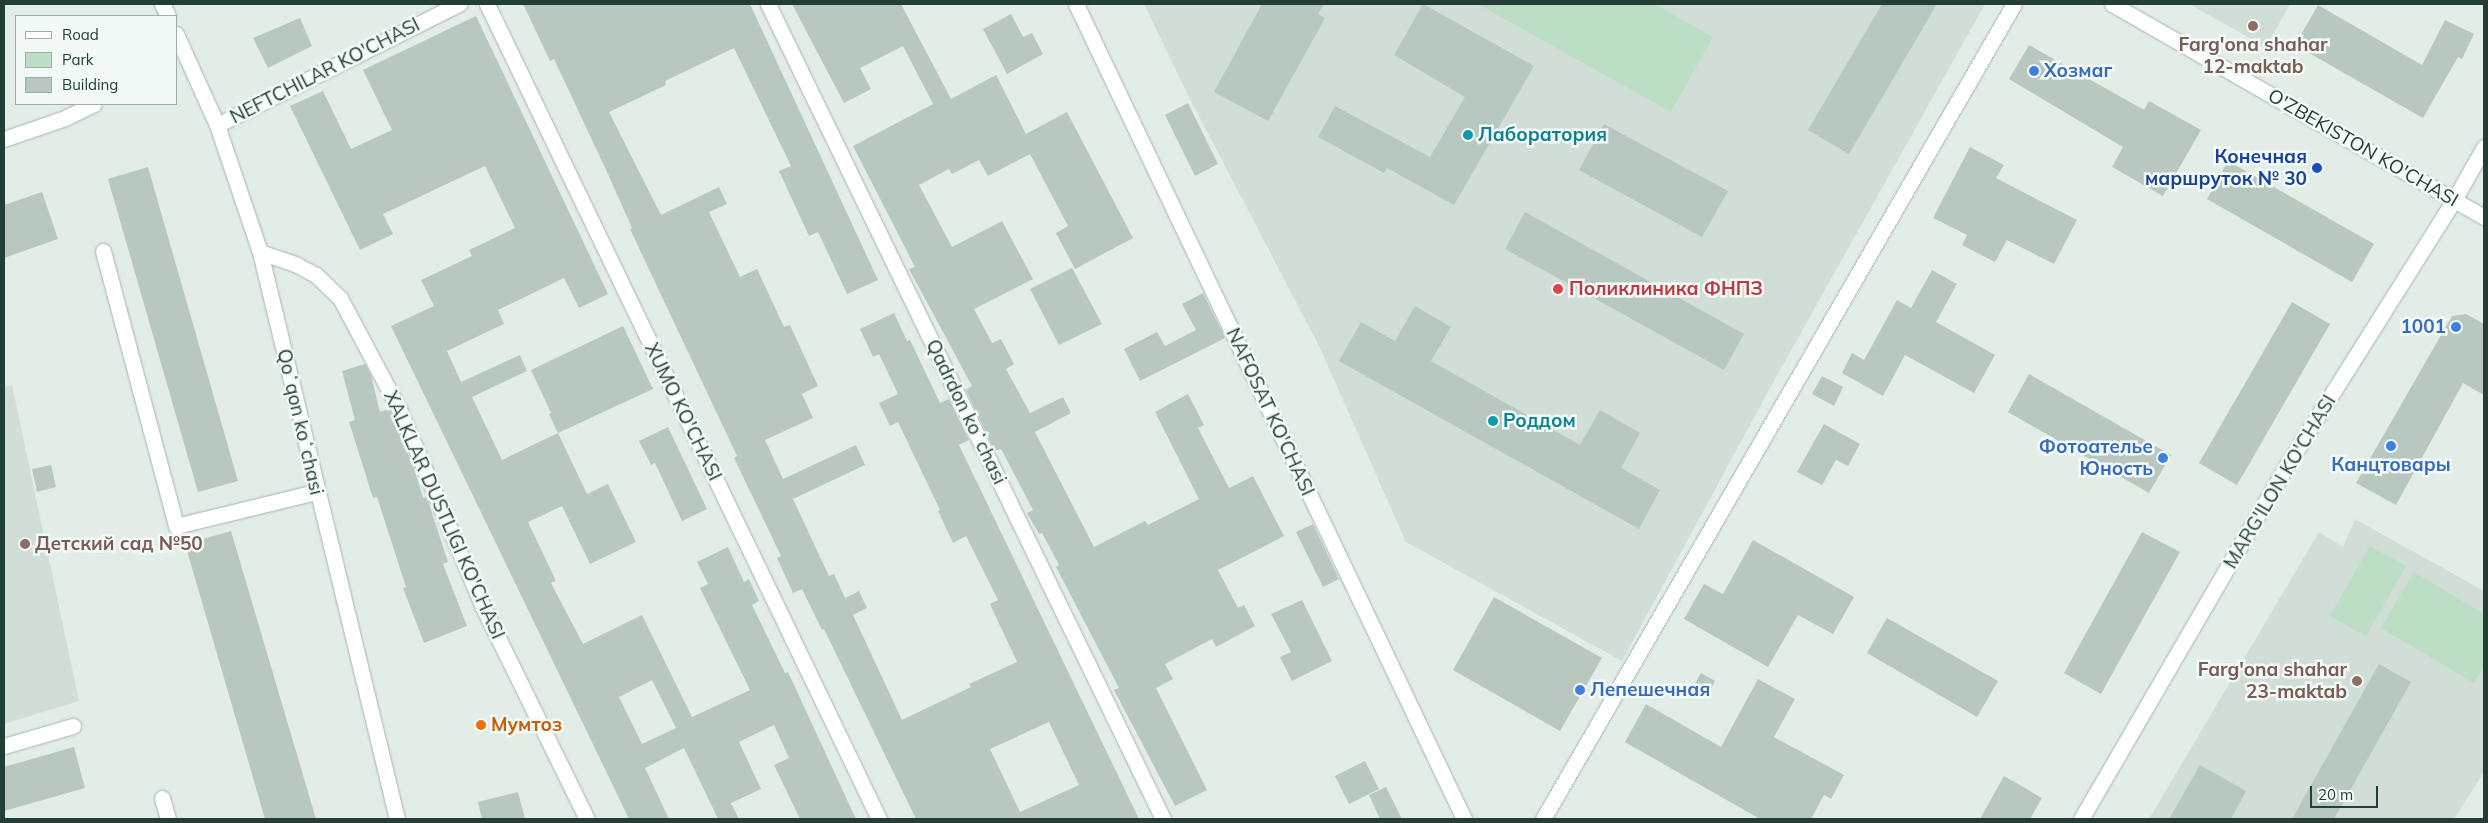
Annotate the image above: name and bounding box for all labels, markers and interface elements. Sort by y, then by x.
street label: NEFTCHILAR KO'CHASI [226,13,424,129]
legend [15,15,178,105]
marker: Farg'ona shahar 12-maktab [2247,20,2259,32]
text: Road [62,25,99,44]
place label: Farg'ona shahar 12-maktab [2178,34,2328,78]
text: Park [62,50,94,69]
place label: Хозмаг [2044,60,2112,82]
marker: Хозмаг [2028,65,2040,77]
text: Building [62,75,118,94]
street label: O'ZBEKISTON KO'CHASI [2264,84,2462,212]
place label: Лаборатория [1478,124,1607,146]
marker: Лаборатория [1462,129,1474,141]
place label: Конечная маршруток № 30 [2145,146,2307,190]
marker: Конечная маршруток № 30 [2311,162,2323,174]
place label: Поликлиника ФНПЗ [1569,278,1763,300]
marker: Поликлиника ФНПЗ [1551,282,1565,296]
place label: 1001 [2400,316,2446,338]
marker: 1001 [2450,321,2462,333]
street label: NAFOSAT KO'CHASI [1221,325,1319,499]
street label: Qadrdon koʻchasi [921,336,1011,488]
street label: XUMO KO'CHASI [640,339,726,485]
street label: Qoʻqon koʻchasi [272,347,328,497]
street label: XALKLAR DUSTLIGI KO'CHASI [379,387,509,643]
street label: MARG'ILON KO'CHASI [2219,391,2341,573]
place label: Роддом [1503,410,1576,432]
marker: Роддом [1487,415,1499,427]
place label: Фотоателье Юность [2039,436,2153,480]
marker: Канцтовары [2385,440,2397,452]
marker: Фотоателье Юность [2157,452,2169,464]
place label: Канцтовары [2331,454,2451,476]
place label: Детский сад №50 [35,533,203,555]
marker: Детский сад №50 [19,538,31,550]
place label: Farg'ona shahar 23-maktab [2198,659,2347,703]
marker: Farg'ona shahar 23-maktab [2351,675,2363,687]
place label: Лепешечная [1590,679,1710,701]
marker: Лепешечная [1574,684,1586,696]
place label: Mумтоз [491,714,562,736]
marker: Mумтоз [475,719,487,731]
scale bar [2313,776,2380,808]
text: 20 m [2318,785,2353,804]

